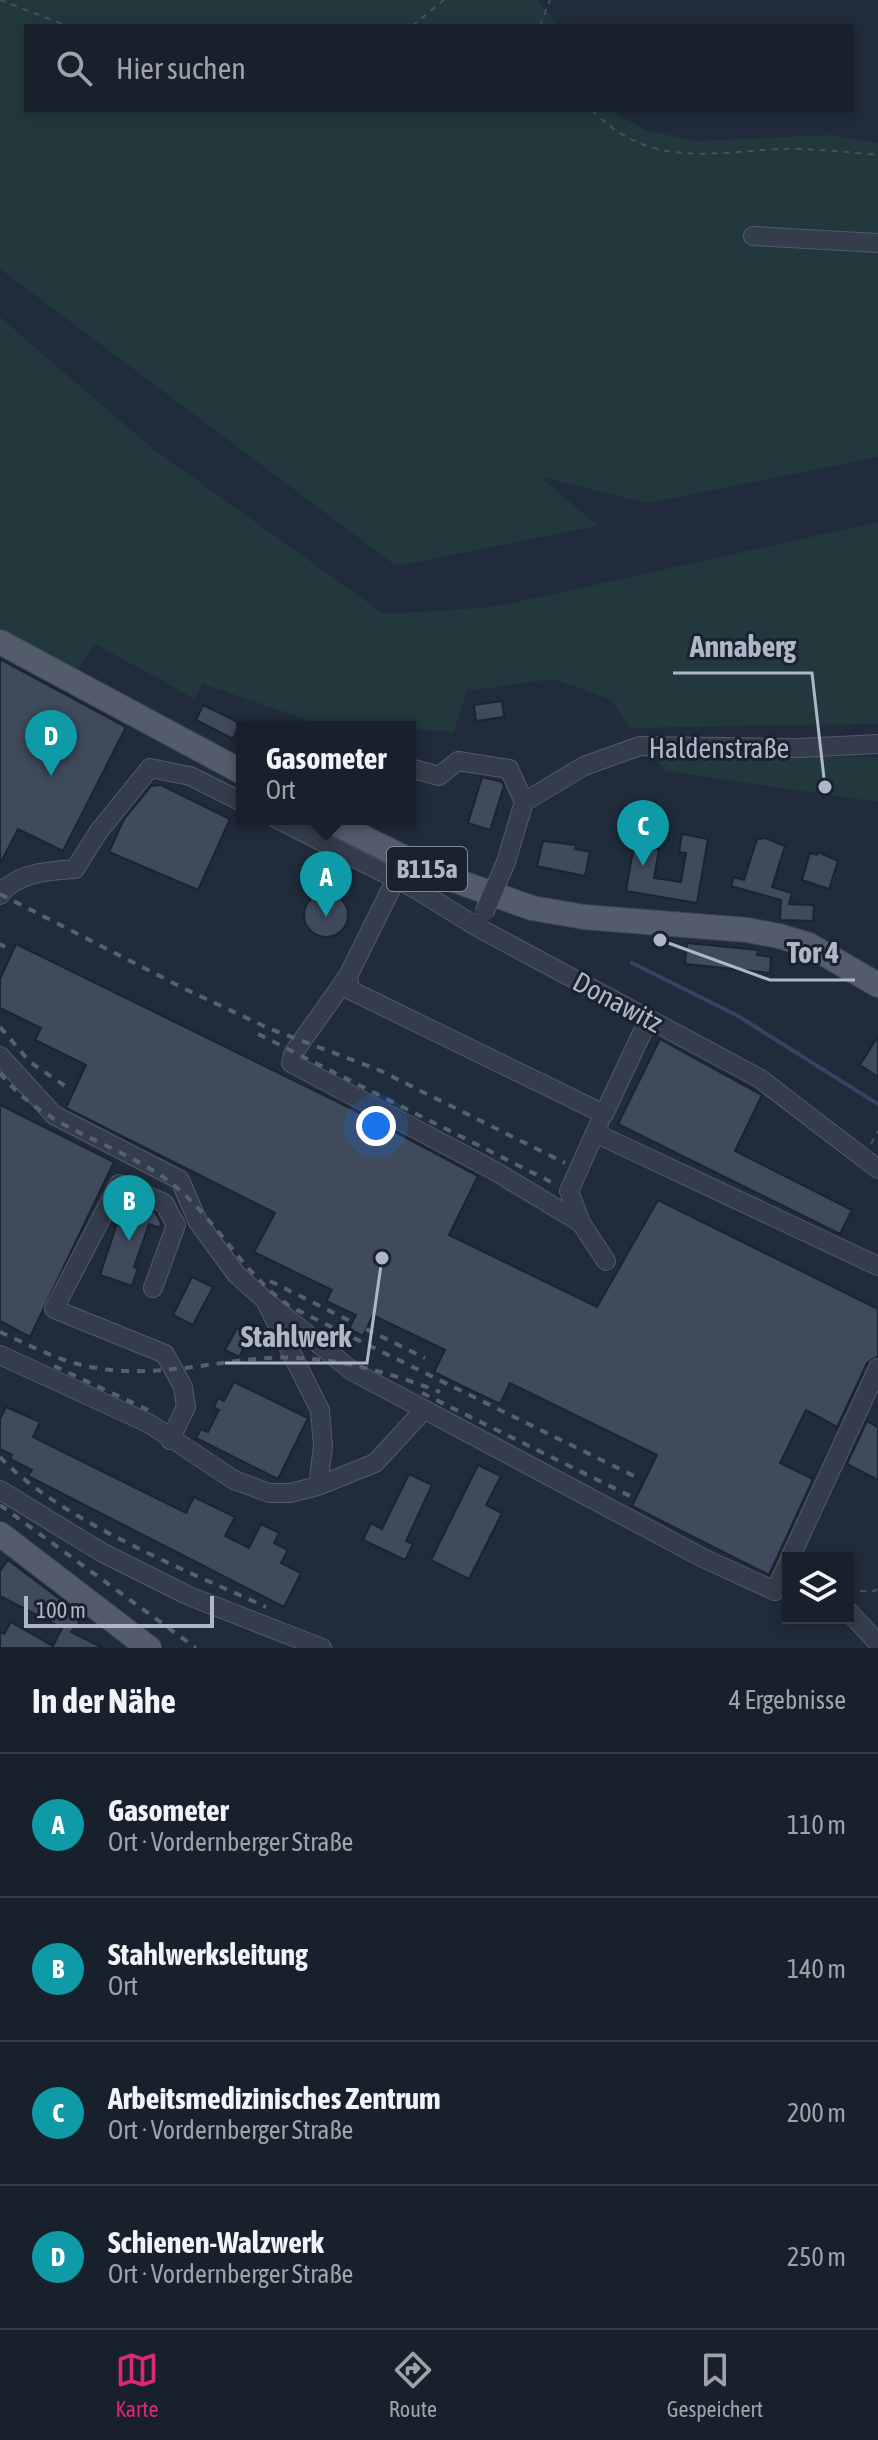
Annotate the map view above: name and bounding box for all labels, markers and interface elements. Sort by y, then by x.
search box [24,24,854,112]
icon: search [52,46,96,90]
text: Hier suchen [116,51,246,85]
callout: Annaberg [673,619,812,673]
text: Annaberg [689,629,796,663]
pin: D [25,710,77,776]
popup [236,721,416,825]
street label: Haldenstraße [649,732,789,764]
text: Gasometer [266,741,386,775]
text: Ort [266,775,296,805]
pin: C [617,800,669,866]
road number: B115a [387,847,467,891]
pin: A [300,851,352,917]
callout: Tor 4 [770,926,855,980]
text: Tor 4 [787,935,839,969]
street label: Donawitz [568,965,668,1039]
your location [356,1106,396,1146]
pin: B [103,1175,155,1241]
callout: Stahlwerk [225,1309,367,1363]
text: Stahlwerk [241,1319,352,1353]
map controls [782,1552,854,1624]
button: layers [782,1552,854,1624]
scale bar [24,1592,214,1628]
text: 100 m [36,1597,86,1623]
text: In der Nähe [32,1681,176,1720]
text: 4 Ergebnisse [729,1685,846,1715]
text: Gasometer [108,1793,229,1827]
text: A [52,1810,64,1840]
text: 110 m [787,1810,846,1840]
text: Ort · Vordernberger Straße [108,1827,353,1857]
text: Stahlwerksleitung [108,1937,308,1971]
text: B [52,1954,64,1984]
text: 140 m [787,1954,846,1984]
text: Ort [108,1971,138,2001]
text: Arbeitsmedizinisches Zentrum [108,2081,441,2115]
text: C [52,2098,64,2128]
text: 200 m [787,2098,846,2128]
text: Ort · Vordernberger Straße [108,2115,353,2145]
text: Schienen-Walzwerk [108,2225,324,2259]
text: D [51,2242,65,2272]
text: 250 m [787,2242,846,2272]
text: Ort · Vordernberger Straße [108,2259,353,2289]
tab: Karte [115,2348,159,2422]
tab: Route [389,2348,437,2422]
tab: Gespeichert [667,2348,763,2422]

